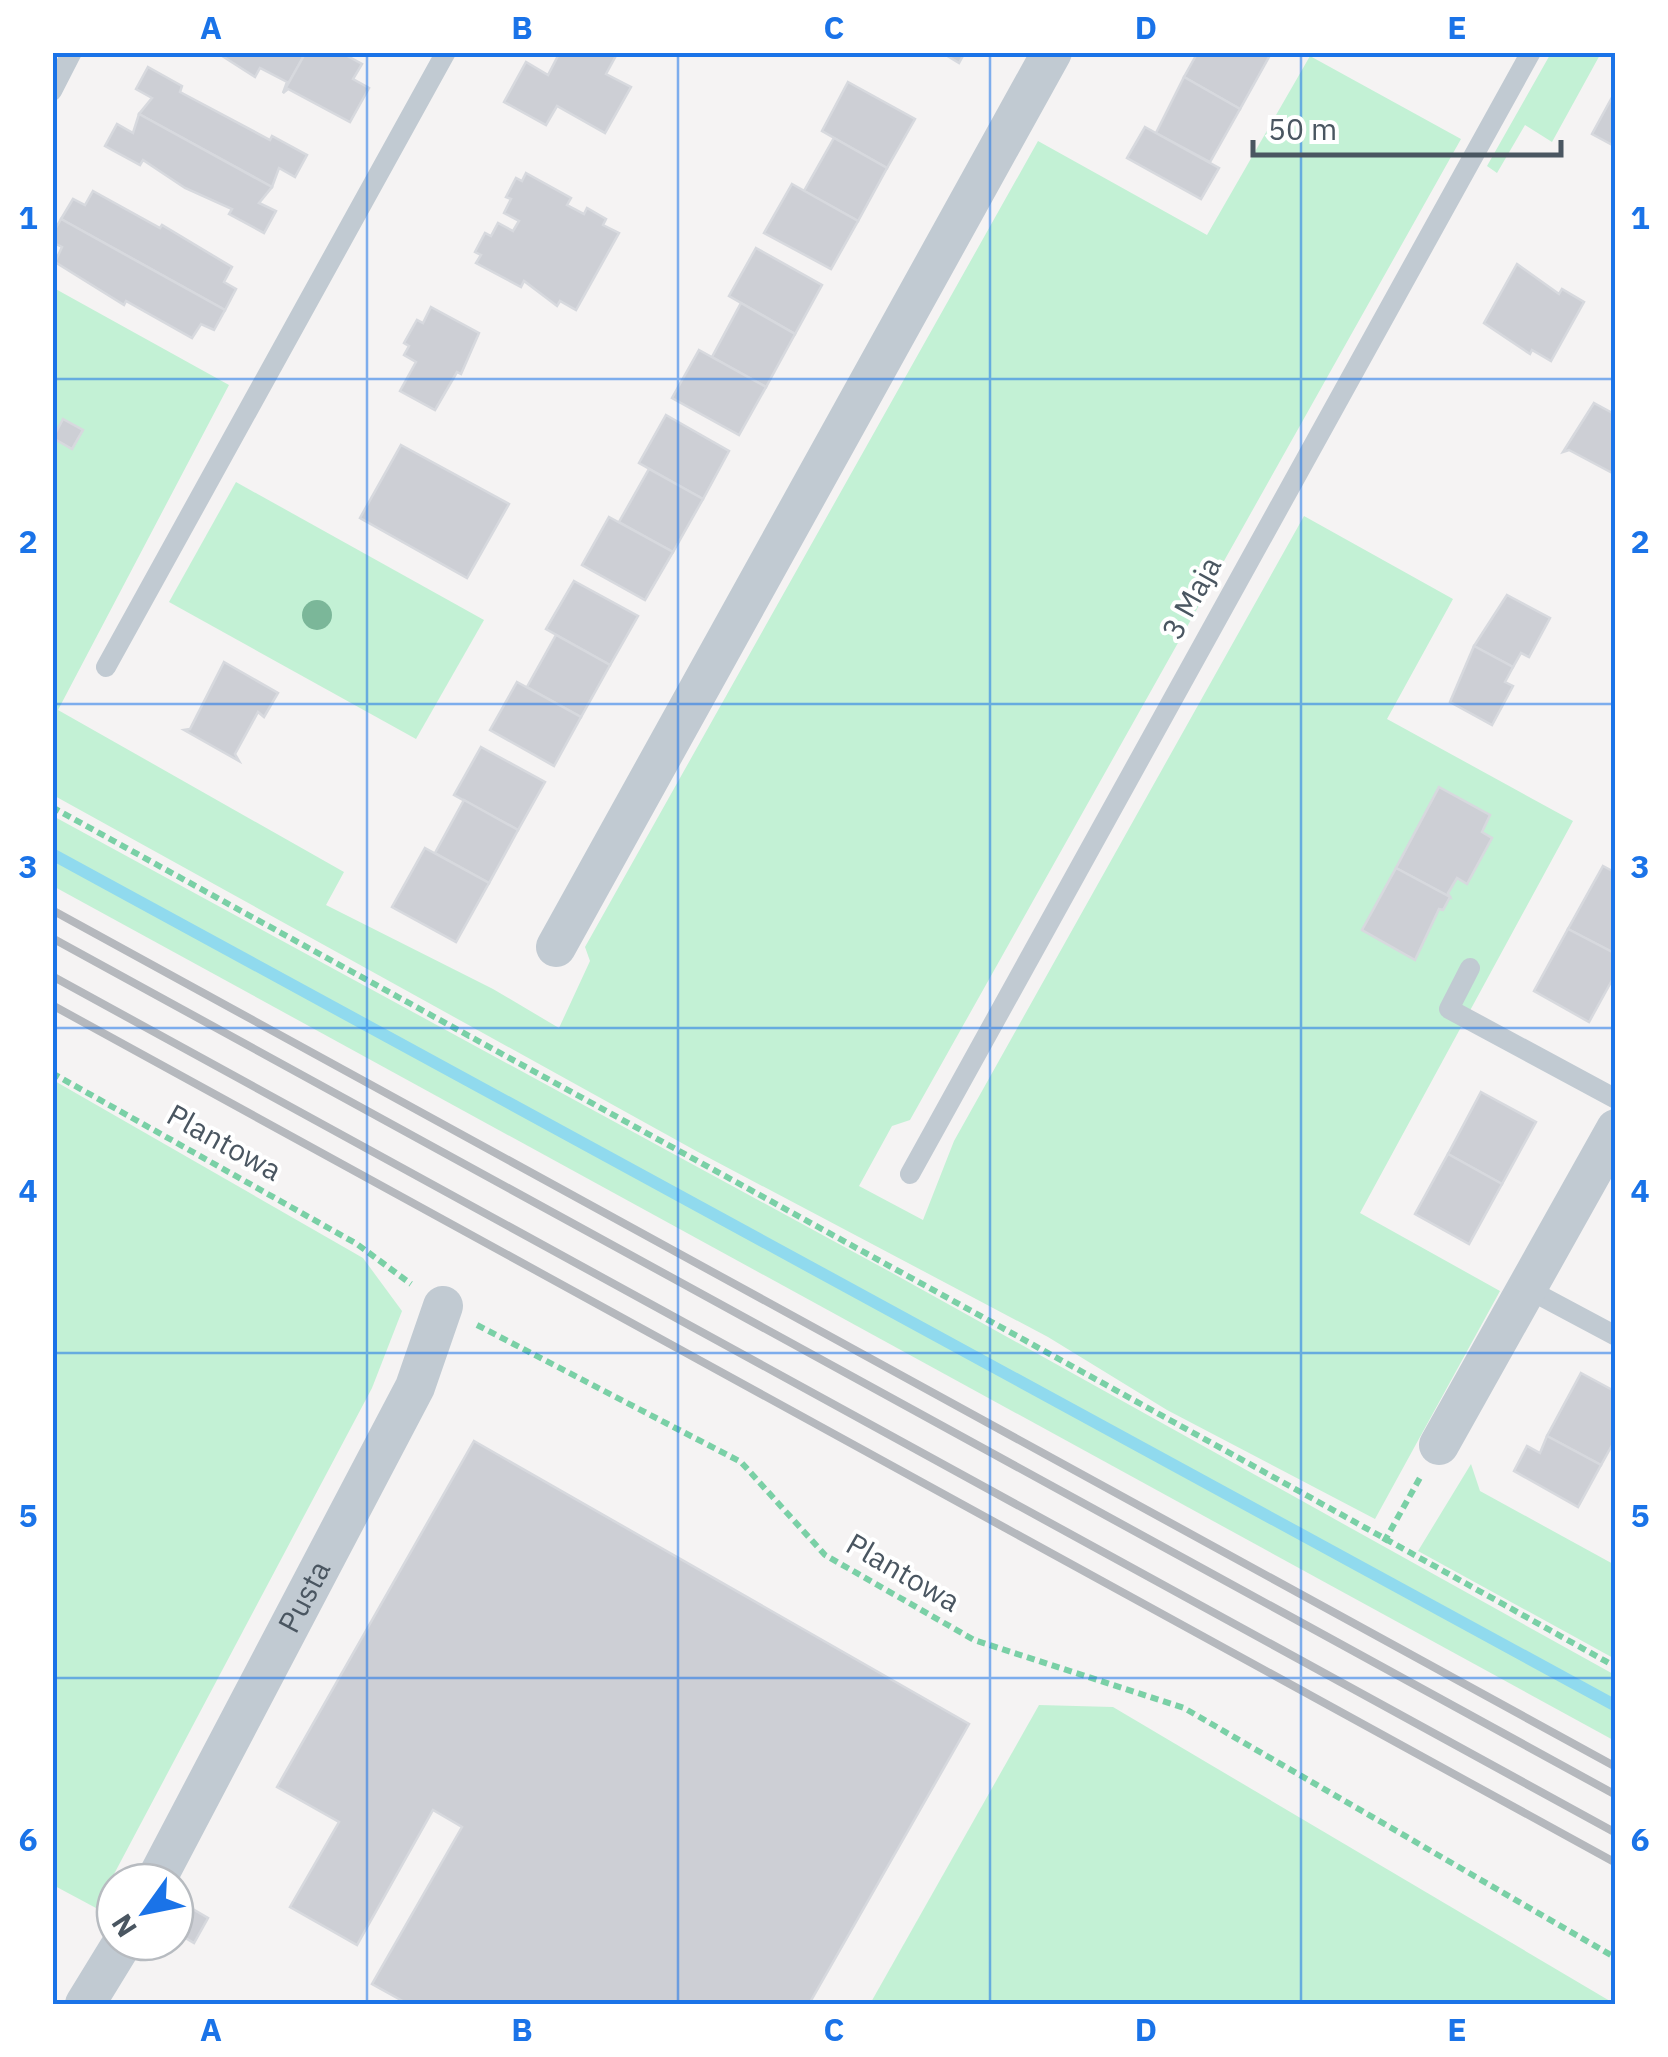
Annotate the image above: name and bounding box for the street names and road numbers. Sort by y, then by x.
street label: 3 Maja [1152,549,1229,646]
street label: Plantowa [161,1094,289,1189]
street label: Plantowa [840,1524,968,1620]
street label: Pusta [268,1553,338,1639]

